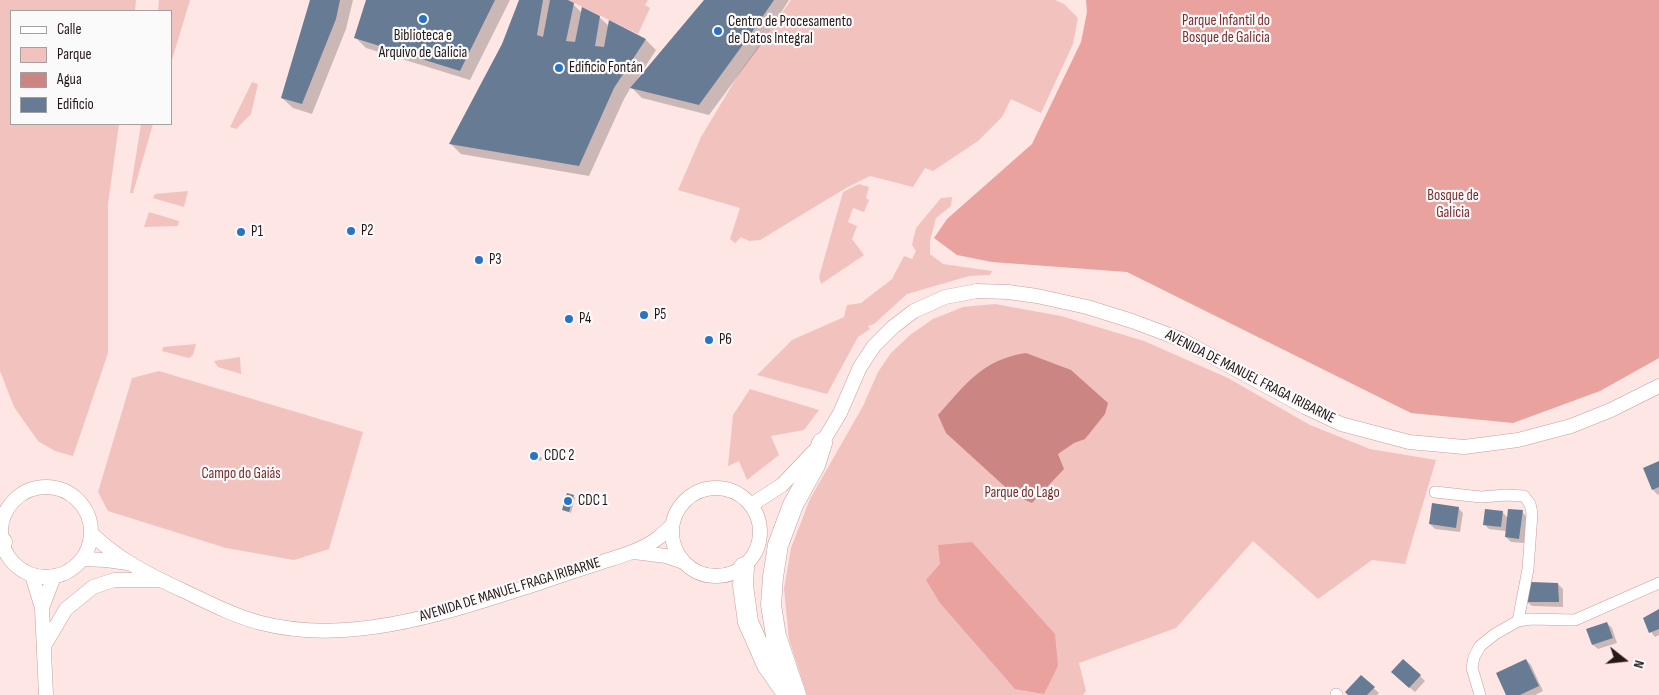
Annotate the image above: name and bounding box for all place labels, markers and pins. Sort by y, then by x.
marker: Biblioteca e Arquivo de Galicia [417,13,429,25]
place label: Centro de Procesamento de Datos Integral [728,13,852,48]
marker: Centro de Procesamento de Datos Integral [712,25,724,37]
place label: Biblioteca e Arquivo de Galicia [379,27,467,62]
place label: Edificio Fontán [569,59,643,77]
marker: Edificio Fontán [553,62,565,74]
place label: P2 [361,222,373,240]
place label: P1 [251,223,263,241]
marker: P2 [345,225,357,237]
marker: P1 [235,226,247,238]
place label: P3 [489,251,502,269]
marker: P3 [473,254,485,266]
place label: P5 [654,306,666,324]
marker: P5 [638,309,650,321]
place label: P4 [579,310,591,328]
marker: P4 [563,313,575,325]
place label: P6 [719,331,732,349]
marker: P6 [703,334,715,346]
place label: CDC 2 [544,447,574,465]
marker: CDC 2 [528,450,540,462]
place label: CDC 1 [578,492,608,510]
marker: CDC 1 [562,495,574,507]

